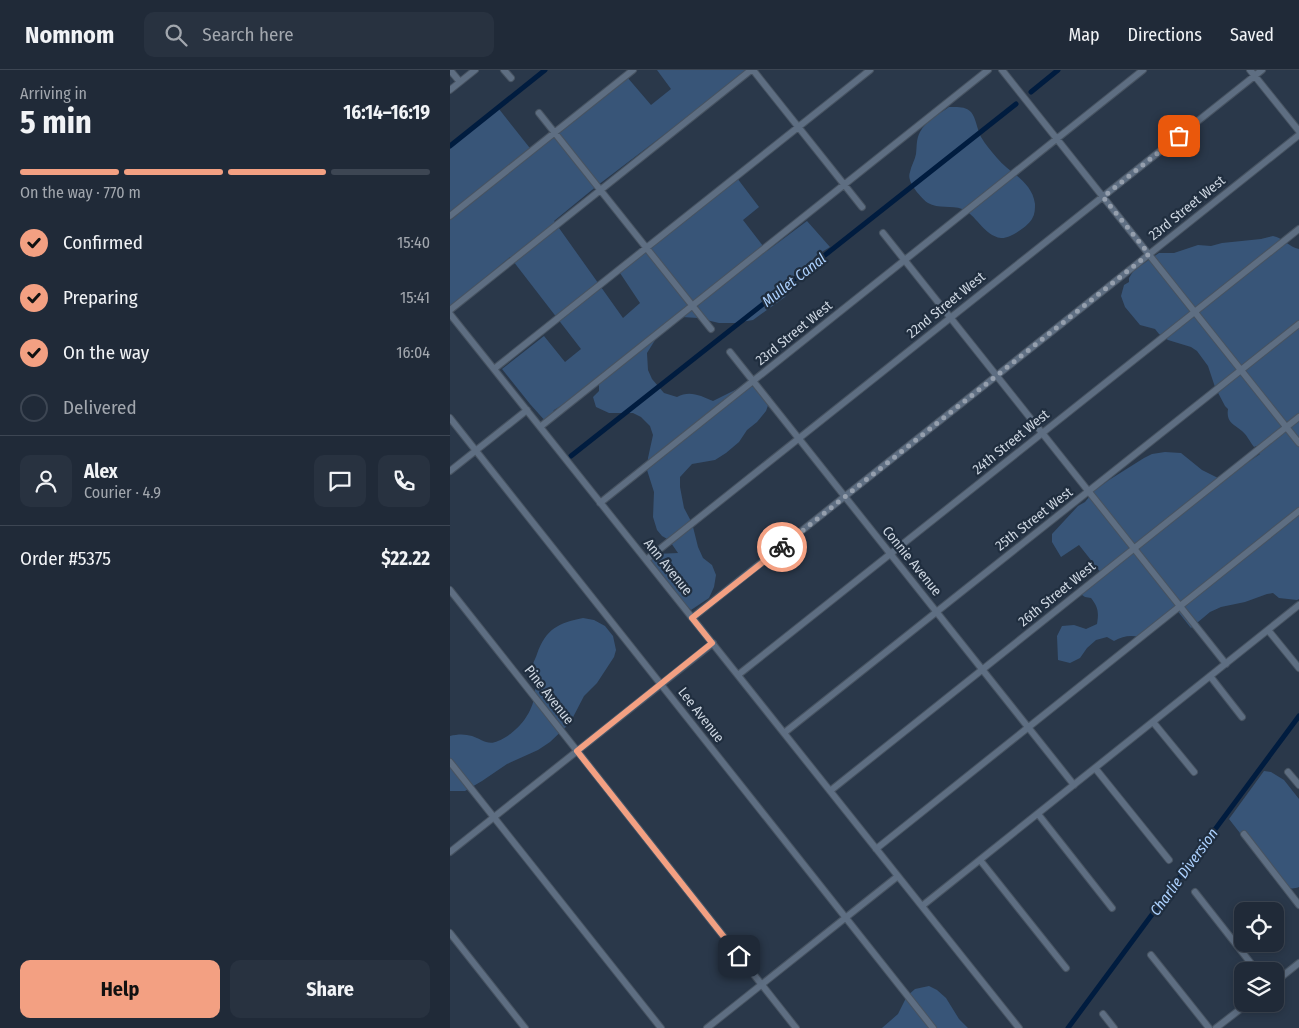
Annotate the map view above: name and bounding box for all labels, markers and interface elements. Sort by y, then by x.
search box [144,12,494,57]
text: Nomnom [25,21,114,49]
icon: search [162,21,190,49]
text: Search here [202,23,294,46]
text: Map [1068,24,1100,46]
text: Directions [1128,24,1202,46]
text: Saved [1230,24,1274,46]
text: Arriving in [20,84,87,103]
text: 16:14–16:19 [343,101,430,124]
text: 5 min [20,103,92,141]
pin [1158,115,1200,157]
icon: bag [1165,122,1193,150]
street label: 23rd Street West [1145,172,1229,244]
text: On the way · 770 m [20,183,141,202]
icon: check [20,229,48,257]
text: Confirmed [63,231,143,254]
text: 15:40 [397,233,430,252]
water label: Mullet Canal [758,249,830,311]
street label: 22nd Street West [903,268,989,342]
icon: check [20,284,48,312]
text: Preparing [63,286,138,309]
text: 15:41 [400,288,430,307]
street label: 23rd Street West [752,297,836,369]
icon: check [20,339,48,367]
text: On the way [63,341,149,364]
text: 16:04 [396,343,430,362]
text: Delivered [63,396,137,419]
street label: 24th Street West [969,406,1053,478]
button: person [20,455,72,507]
button: chat [314,455,366,507]
button: phone [378,455,430,507]
text: Alex [84,460,118,483]
text: Courier · 4.9 [84,483,161,502]
street label: 25th Street West [992,483,1076,554]
courier [757,522,807,572]
street label: Connie Avenue [879,523,945,599]
icon: bike [768,533,796,561]
street label: Ann Avenue [640,535,696,599]
text: Order #5375 [20,547,111,570]
text: $22.22 [381,547,430,570]
street label: 26th Street West [1015,558,1099,630]
street label: Pine Avenue [521,662,577,728]
street label: Lee Avenue [674,684,728,746]
water label: Charlie Diversion [1146,825,1222,919]
map controls [1234,902,1284,1012]
button: locate [1234,902,1284,952]
pin [718,935,760,977]
icon: home [725,942,753,970]
button: Help [20,960,220,1018]
button: Share [230,960,430,1018]
button: layers [1234,962,1284,1012]

